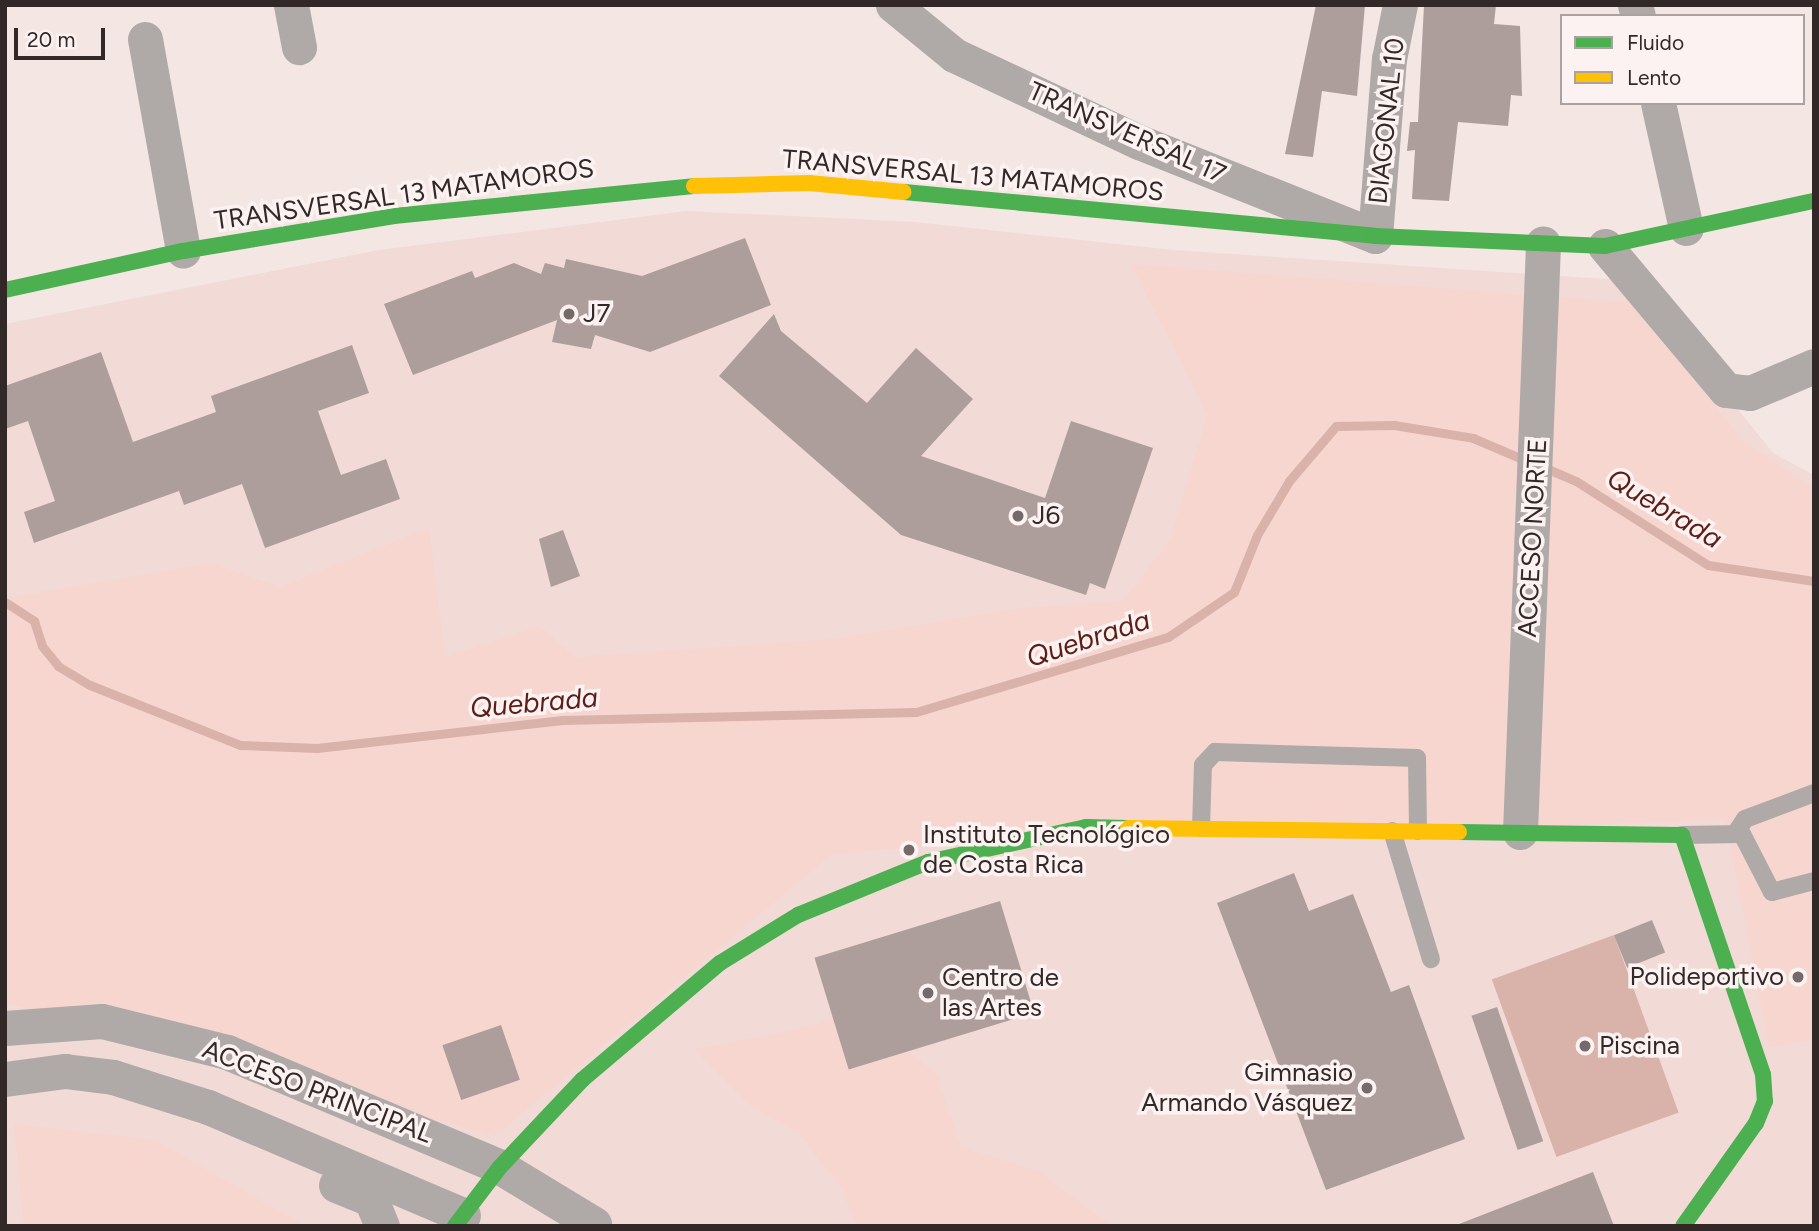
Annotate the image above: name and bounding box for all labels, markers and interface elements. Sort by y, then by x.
scale bar [18,14,108,58]
legend [1560,14,1805,105]
text: 20 m [27,27,75,52]
text: Fluido [1627,30,1684,55]
street label: DIAGONAL 10 [1363,36,1411,206]
text: Lento [1627,65,1681,90]
street label: TRANSVERSAL 17 [1024,76,1230,190]
street label: TRANSVERSAL 13 MATAMOROS [781,144,1165,208]
street label: TRANSVERSAL 13 MATAMOROS [212,153,596,237]
place label: J7 [583,298,610,330]
marker: J7 [561,306,577,322]
street label: ACCESO NORTE [1512,438,1554,638]
water label: Quebrada [1601,461,1729,555]
place label: J6 [1032,500,1060,532]
marker: J6 [1010,508,1026,524]
water label: Quebrada [1022,602,1154,674]
water label: Quebrada [469,680,599,724]
place label: Instituto Tecnológico de Costa Rica [923,819,1170,880]
marker: Instituto Tecnológico de Costa Rica [901,842,917,858]
place label: Polideportivo [1630,961,1784,993]
place label: Centro de las Artes [942,962,1059,1024]
marker: Polideportivo [1790,969,1806,985]
marker: Centro de las Artes [920,985,936,1001]
place label: Piscina [1599,1030,1680,1062]
street label: ACCESO PRINCIPAL [198,1034,436,1150]
marker: Piscina [1577,1038,1593,1054]
place label: Gimnasio Armando Vásquez [1141,1057,1353,1118]
marker: Gimnasio Armando Vásquez [1359,1080,1375,1096]

